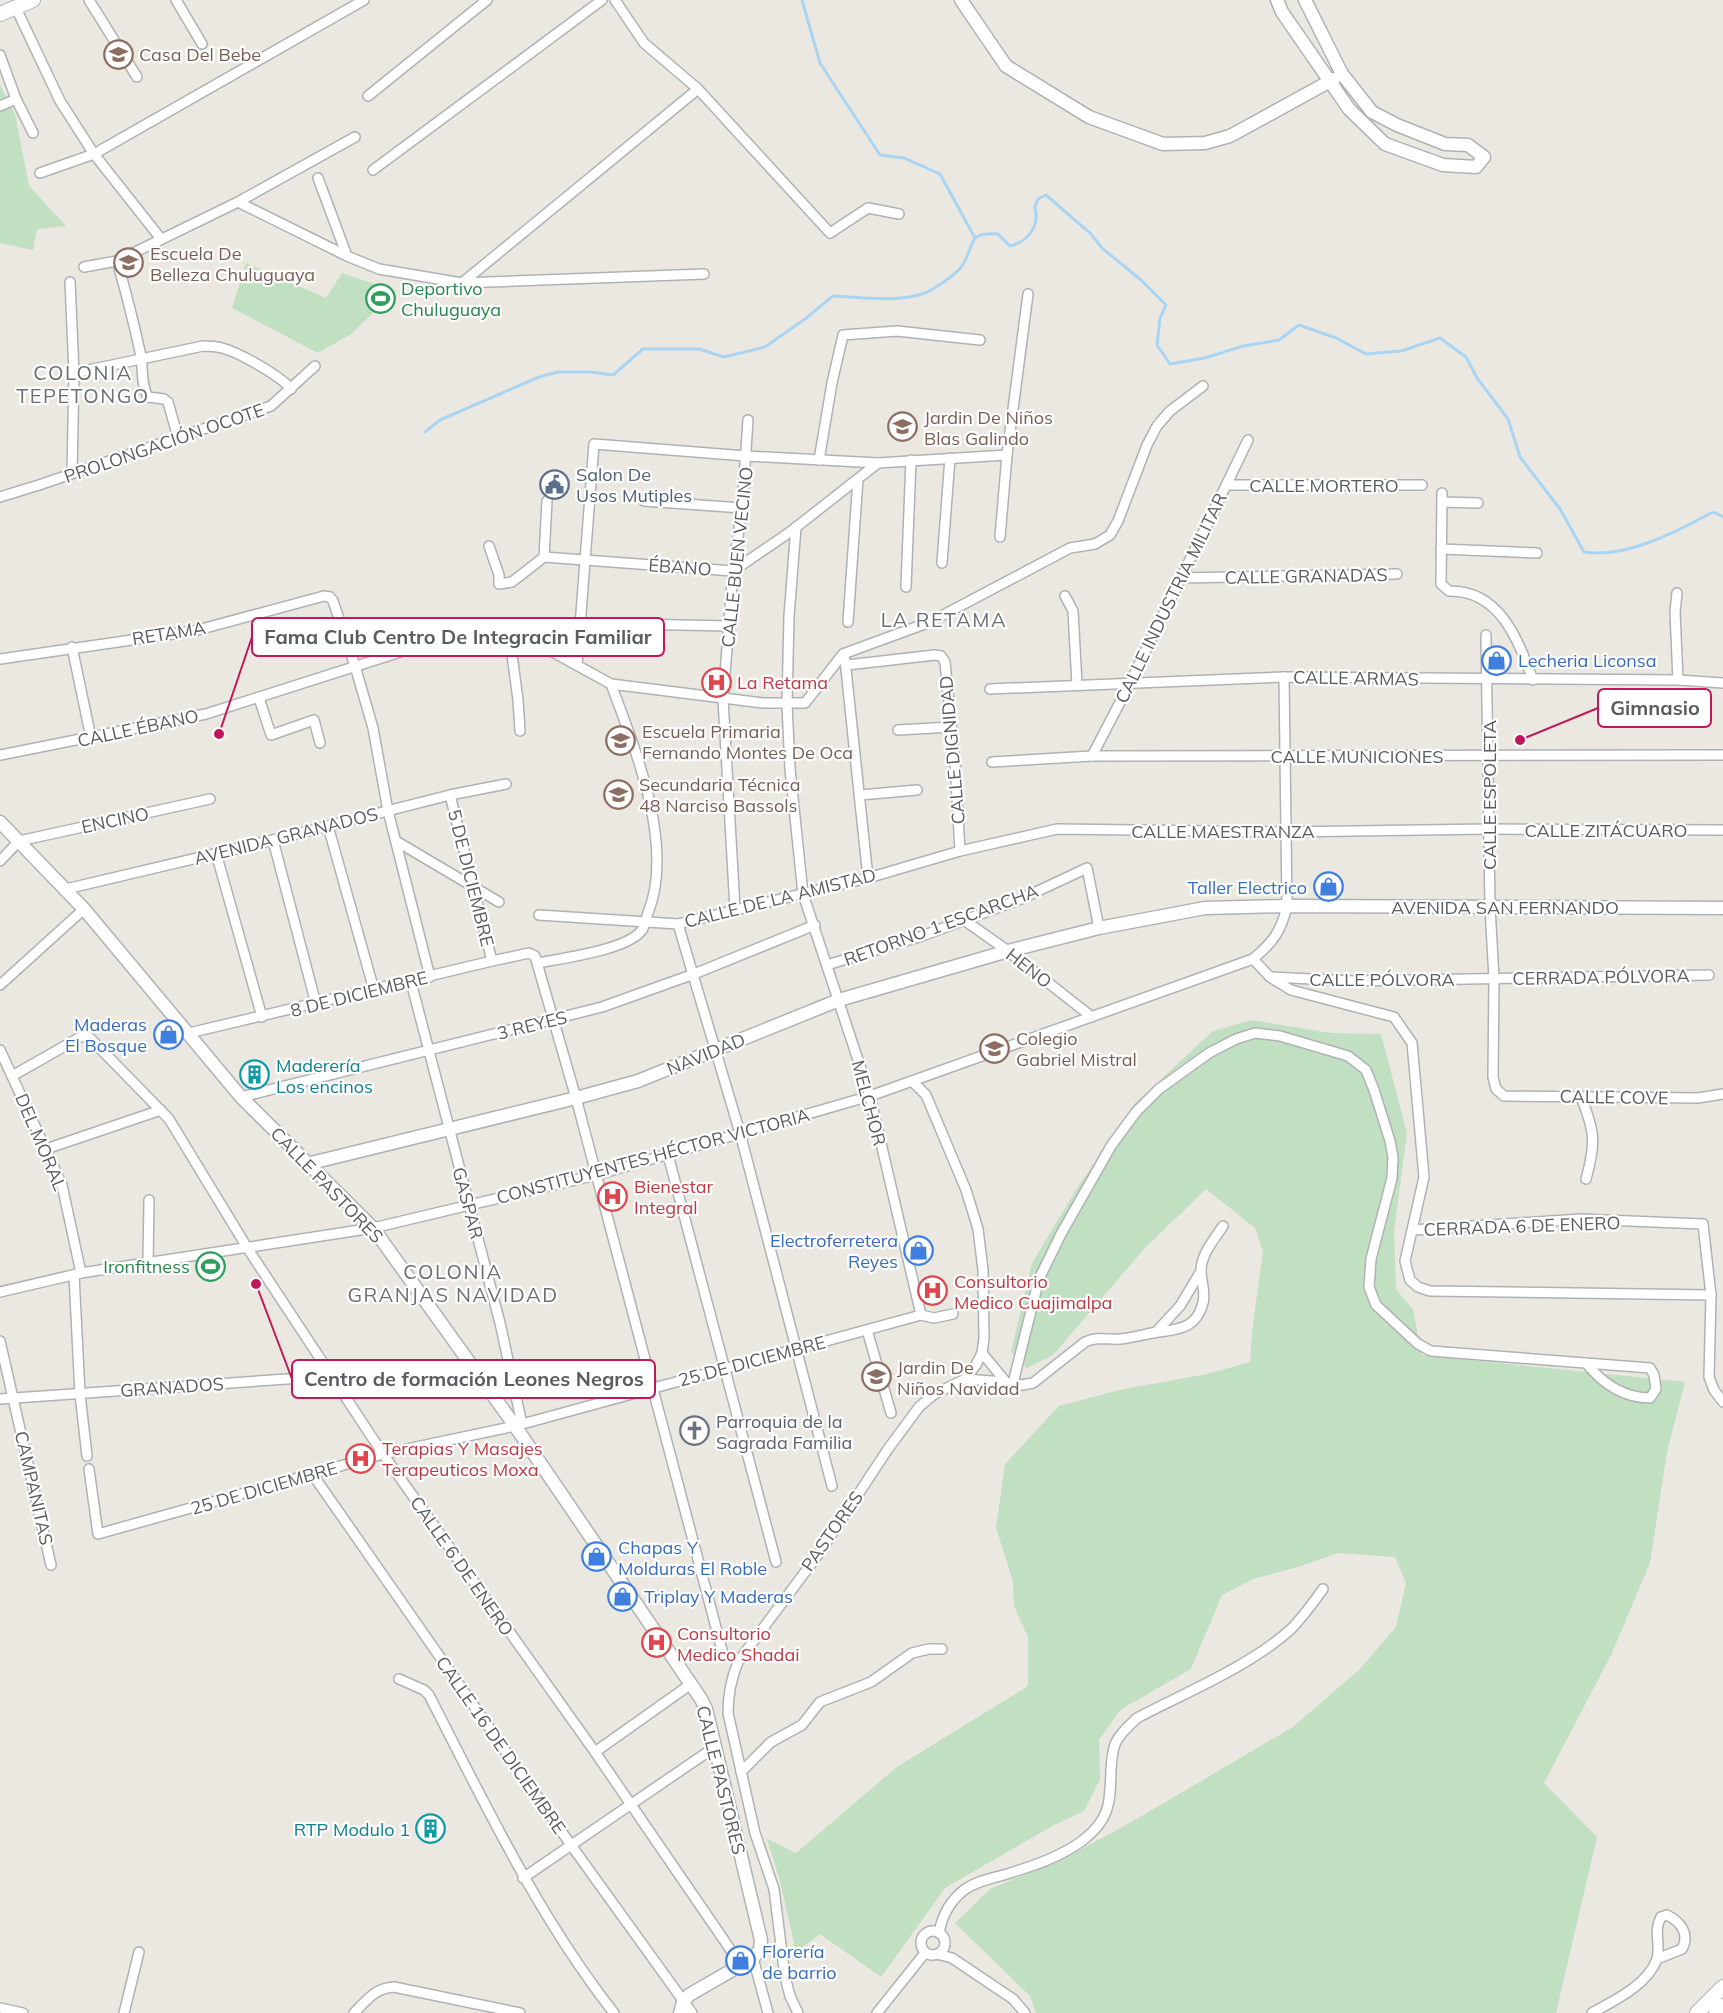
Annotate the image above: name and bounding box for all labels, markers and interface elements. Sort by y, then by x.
school or university icon: Casa Del Bebe [102,38,134,70]
place label: Casa Del Bebe [139,43,261,66]
place label: Escuela De Belleza Chuluguaya [150,242,315,286]
school or university icon: Escuela De Belleza Chuluguaya [113,247,145,279]
place label: Deportivo Chuluguaya [401,277,501,321]
sports icon: Deportivo Chuluguaya [364,282,396,314]
district label: COLONIA TEPETONGO [16,360,150,408]
street label: PROLONGACIÓN OCOTE [61,398,267,488]
place label: Jardin De Niños Blas Galindo [924,406,1053,450]
school or university icon: Jardin De Niños Blas Galindo [887,411,919,443]
place label: Salon De Usos Mutiples [576,463,692,507]
street label: CALLE BUEN VECINO [716,465,758,649]
public building icon: Salon De Usos Mutiples [539,468,571,500]
street label: CALLE MORTERO [1249,474,1399,497]
street label: CALLE INDUSTRIA MILITAR [1110,489,1232,707]
street label: ÉBANO [648,553,712,581]
street label: CALLE GRANADAS [1224,563,1388,589]
district label: LA RETAMA [881,607,1007,632]
street label: RETAMA [131,616,207,650]
callout: Fama Club Centro De Integracin Familiar [252,618,664,656]
text: Fama Club Centro De Integracin Familiar [264,624,652,649]
shop icon: Lecheria Liconsa [1481,644,1513,676]
place label: Lecheria Liconsa [1518,649,1656,672]
street label: CALLE ARMAS [1293,665,1419,691]
hospital icon: La Retama [700,666,732,698]
place label: La Retama [737,671,828,694]
street label: CALLE DIGNIDAD [934,675,970,825]
callout: Gimnasio [1598,689,1711,727]
text: Gimnasio [1610,695,1700,720]
street label: CALLE ÉBANO [75,704,201,752]
place label: Escuela Primaria Fernando Montes De Oca [642,720,853,764]
street label: CALLE ESPOLETA [1478,720,1501,870]
school or university icon: Escuela Primaria Fernando Montes De Oca [605,725,637,757]
street label: CALLE MUNICIONES [1271,745,1443,768]
place label: Secundaria Técnica 48 Narciso Bassols [639,773,800,817]
school or university icon: Secundaria Técnica 48 Narciso Bassols [602,778,634,810]
street label: ENCINO [79,802,151,838]
street label: AVENIDA GRANADOS [192,802,380,870]
street label: 5 DE DICIEMBRE [443,807,499,949]
street label: CALLE ZITÁCUARO [1525,819,1687,842]
street label: CALLE MAESTRANZA [1131,820,1315,843]
street label: CALLE DE LA AMISTAD [682,863,878,933]
shop icon: Taller Electrico [1312,871,1344,903]
place label: Taller Electrico [1187,876,1307,899]
street label: RETORNO 1 ESCARCHA [841,879,1041,971]
street label: AVENIDA SAN FERNANDO [1391,896,1619,919]
street label: HENO [1002,943,1056,993]
street label: CERRADA PÓLVORA [1512,964,1690,990]
street label: 8 DE DICIEMBRE [288,966,430,1022]
street label: CALLE PÓLVORA [1309,968,1455,991]
street label: 3 REYES [495,1005,569,1045]
place label: Maderas El Bosque [65,1013,147,1057]
shop icon: Maderas El Bosque [152,1018,184,1050]
place label: Colegio Gabriel Mistral [1016,1027,1137,1071]
street label: NAVIDAD [663,1028,749,1080]
school or university icon: Colegio Gabriel Mistral [979,1032,1011,1064]
place label: Maderería Los encinos [276,1054,373,1098]
street label: MELCHOR [847,1058,891,1148]
building icon: Maderería Los encinos [239,1059,271,1091]
street label: CALLE COVE [1559,1085,1669,1109]
street label: DEL MORAL [10,1090,72,1194]
street label: CONSTITUYENTES HÉCTOR VICTORIA [494,1103,812,1209]
street label: CALLE PASTORES [266,1122,388,1248]
street label: GASPAR [447,1164,489,1242]
place label: Bienestar Integral [634,1175,714,1219]
hospital icon: Bienestar Integral [597,1180,629,1212]
street label: CERRADA 6 DE ENERO [1423,1211,1621,1241]
place label: Electroferretera Reyes [770,1229,898,1273]
shop icon: Electroferretera Reyes [903,1234,935,1266]
sports icon: Ironfitness [195,1250,227,1282]
place label: Ironfitness [103,1255,190,1278]
district label: COLONIA GRANJAS NAVIDAD [347,1259,559,1307]
place label: Consultorio Medico Cuajimalpa [954,1270,1112,1314]
hospital icon: Consultorio Medico Cuajimalpa [917,1275,949,1307]
street label: 25 DE DICIEMBRE [676,1330,828,1392]
place label: Jardin De Niños Navidad [897,1356,1020,1400]
callout: Centro de formación Leones Negros [292,1360,655,1398]
school or university icon: Jardin De Niños Navidad [860,1361,892,1393]
text: Centro de formación Leones Negros [304,1366,644,1391]
street label: GRANADOS [119,1372,225,1402]
place label: Parroquia de la Sagrada Familia [716,1410,852,1454]
church icon: Parroquia de la Sagrada Familia [679,1415,711,1447]
street label: CAMPANITAS [10,1429,58,1547]
place label: Terapias Y Masajes Terapeuticos Moxa [382,1437,543,1481]
hospital icon: Terapias Y Masajes Terapeuticos Moxa [345,1442,377,1474]
street label: 25 DE DICIEMBRE [188,1456,340,1520]
street label: PASTORES [796,1486,868,1576]
street label: CALLE 6 DE ENERO [405,1492,519,1640]
place label: Chapas Y Molduras El Roble [618,1536,767,1580]
shop icon: Chapas Y Molduras El Roble [581,1541,613,1573]
shop icon: Triplay Y Maderas [607,1580,639,1612]
place label: Triplay Y Maderas [644,1585,793,1608]
place label: Consultorio Medico Shadai [677,1622,799,1666]
hospital icon: Consultorio Medico Shadai [640,1627,672,1659]
street label: CALLE 16 DE DICIEMBRE [431,1652,571,1838]
street label: CALLE PASTORES [691,1703,751,1857]
building icon: RTP Modulo 1 [415,1813,447,1845]
place label: RTP Modulo 1 [294,1818,410,1841]
place label: Florería de barrio [762,1940,837,1984]
shop icon: Florería de barrio [725,1945,757,1977]

